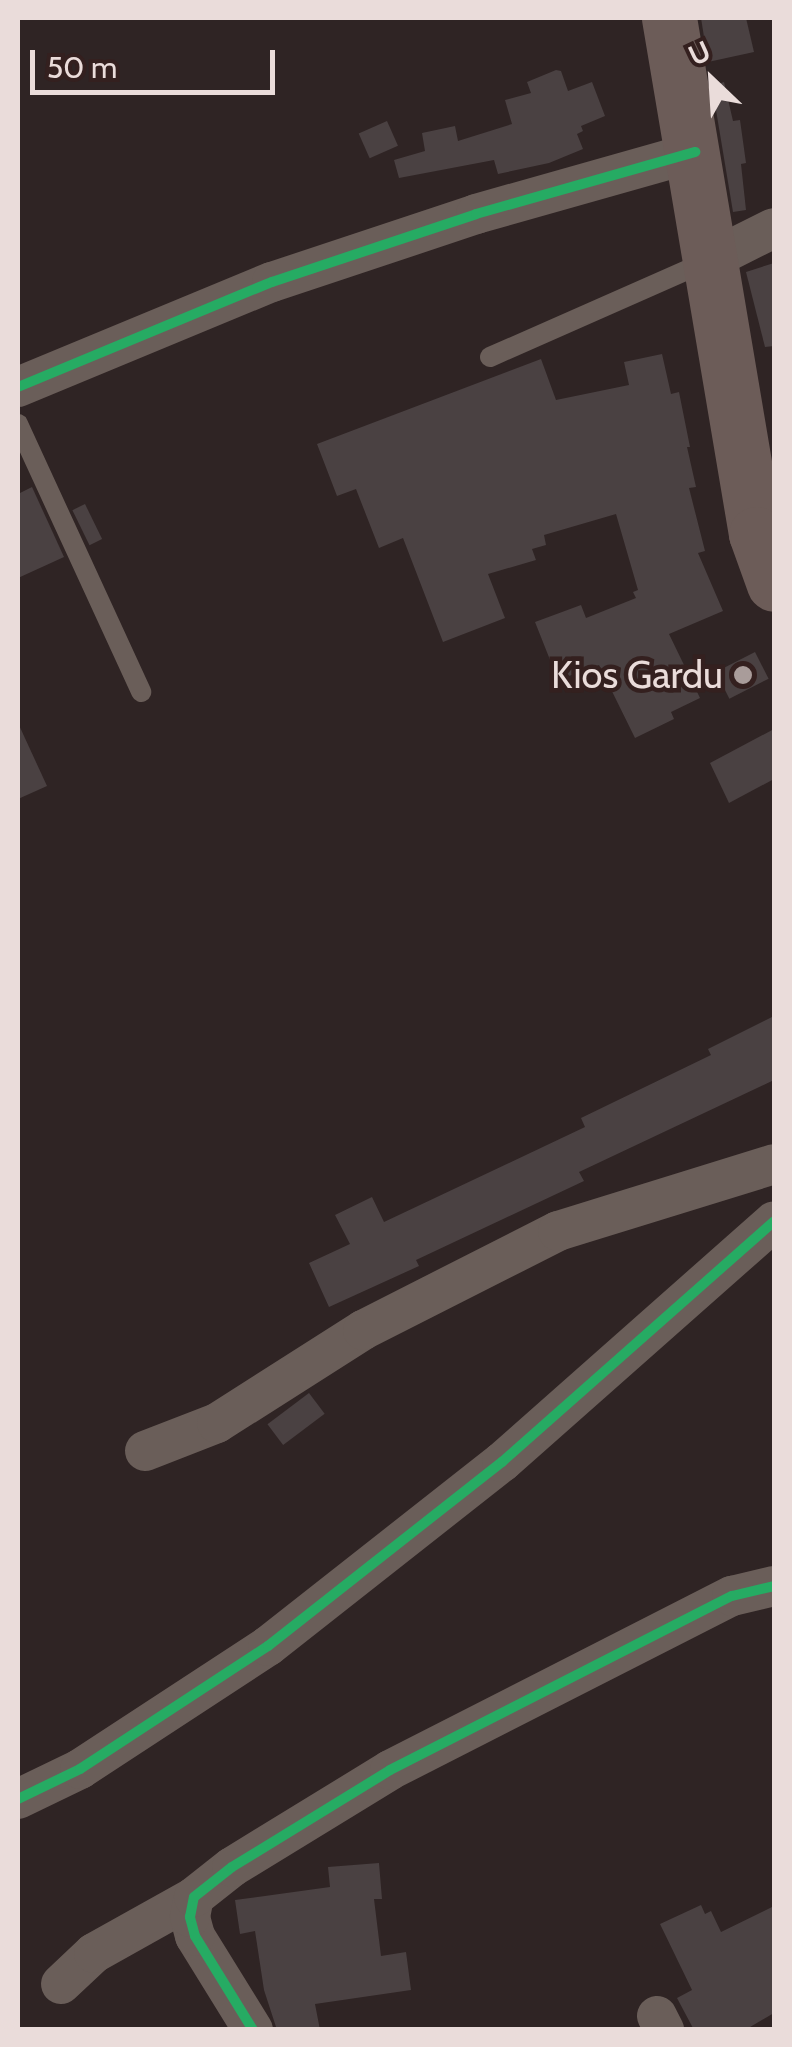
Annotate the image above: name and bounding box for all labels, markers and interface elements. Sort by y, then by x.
scale bar [35,30,280,92]
north arrow [662,30,762,130]
text: U [683,33,716,72]
text: 50 m [47,49,117,86]
place label: Kios Gardu [551,652,723,698]
marker: Kios Gardu [732,664,754,686]

